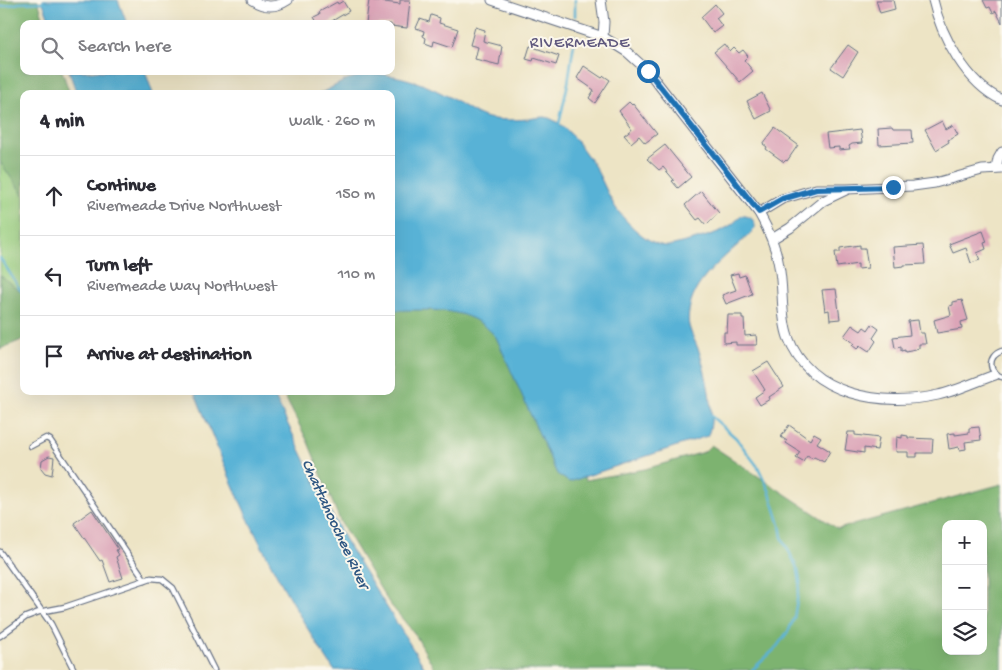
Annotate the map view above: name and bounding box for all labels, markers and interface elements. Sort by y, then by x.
search box [20,20,395,75]
icon: search [38,34,66,62]
district label: RIVERMEADE [530,35,630,54]
text: Search here [78,36,172,59]
route start [637,60,660,83]
text: 4 min [40,110,84,135]
text: Walk · 260 m [289,113,375,132]
text: Continue [87,175,156,198]
route end [882,176,905,199]
icon: ahead [40,182,68,210]
text: 150 m [336,186,375,205]
text: Rivermeade Drive Northwest [87,198,281,217]
text: Turn left [87,255,151,278]
icon: left [40,262,68,290]
text: 110 m [338,266,375,285]
text: Rivermeade Way Northwest [87,278,277,297]
icon: arrive [40,342,68,370]
text: Arrive at destination [87,344,251,367]
water label: Chattahoochee River [296,457,374,595]
map controls [942,520,987,655]
button: + [942,520,987,565]
button: − [942,565,987,610]
button: layers [942,610,987,655]

